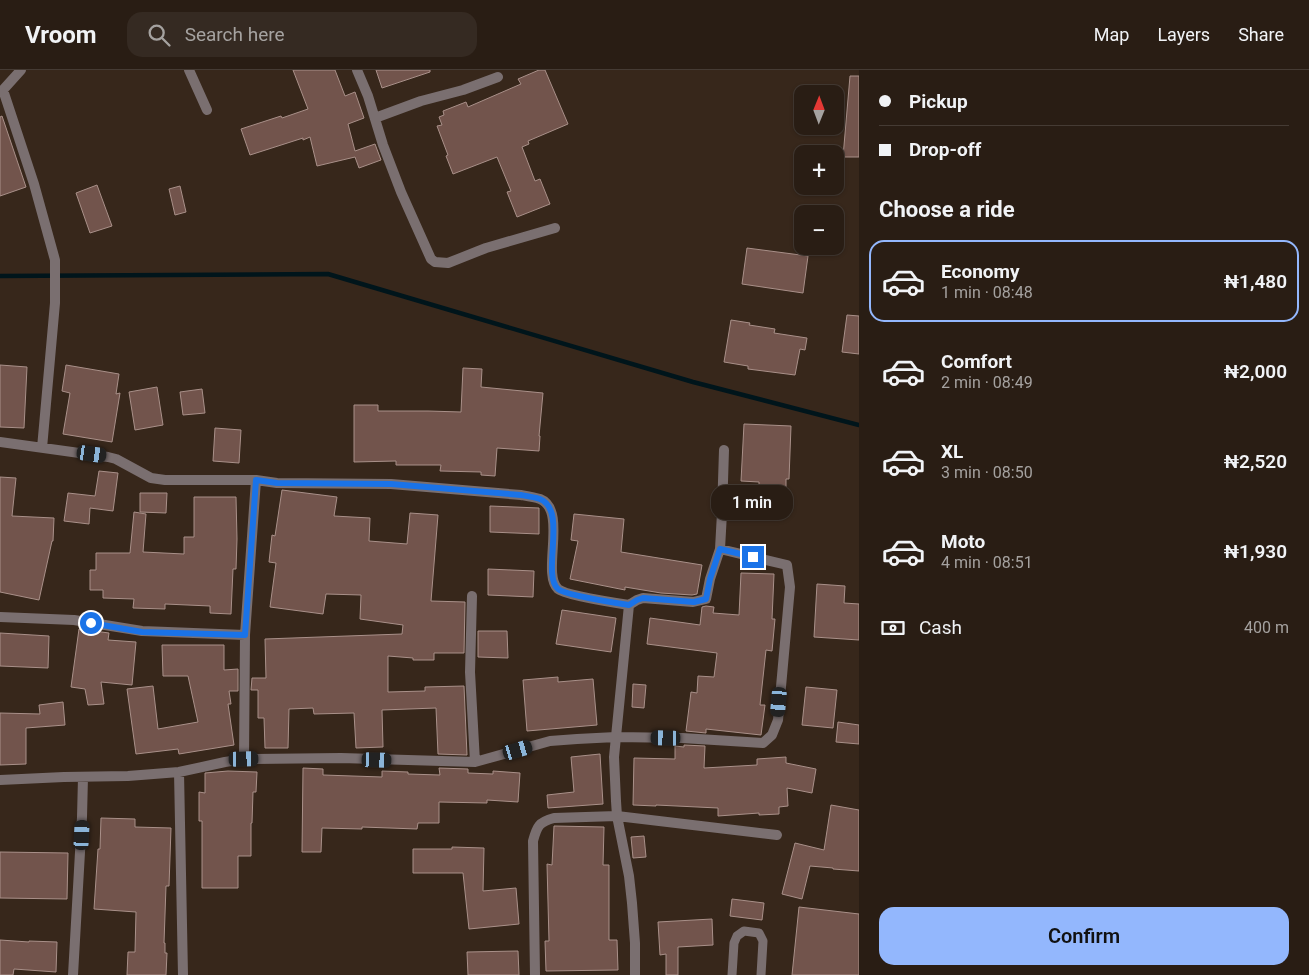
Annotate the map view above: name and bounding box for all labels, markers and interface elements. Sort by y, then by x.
search box [127,12,477,57]
text: Vroom [25,21,97,49]
icon: search [145,21,173,49]
text: Search here [185,23,285,46]
text: Map [1094,24,1129,45]
text: Layers [1157,24,1210,45]
text: Share [1238,24,1284,45]
north arrow [794,85,844,135]
map controls [794,85,844,255]
text: Pickup [909,90,968,113]
text: Drop-off [909,138,981,161]
button: + [794,145,844,195]
text: Choose a ride [879,197,1015,222]
button: − [794,205,844,255]
icon: car [881,259,926,304]
text: Economy [941,260,1020,283]
text: ₦1,480 [1224,270,1287,293]
text: 1 min · 08:48 [941,283,1033,302]
icon: car [881,349,926,394]
text: Comfort [941,350,1012,373]
text: ₦2,000 [1224,360,1287,383]
text: 2 min · 08:49 [941,373,1033,392]
icon: car [881,439,926,484]
text: XL [941,440,963,463]
car [76,444,107,464]
text: ₦2,520 [1224,450,1287,473]
text: 3 min · 08:50 [941,463,1033,482]
callout: 1 min [712,484,794,520]
text: 1 min [732,493,772,512]
icon: car [881,529,926,574]
text: Moto [941,530,985,553]
text: ₦1,930 [1224,540,1287,563]
route end [742,546,764,568]
text: 4 min · 08:51 [941,553,1033,572]
route start [80,612,102,634]
icon: cash [879,614,907,642]
text: Cash [919,616,962,639]
text: 400 m [1244,618,1289,637]
car [770,686,787,718]
car [650,730,681,746]
car [501,739,534,761]
car [228,751,259,767]
car [361,752,392,768]
car [73,820,90,850]
button: Confirm [879,907,1289,965]

